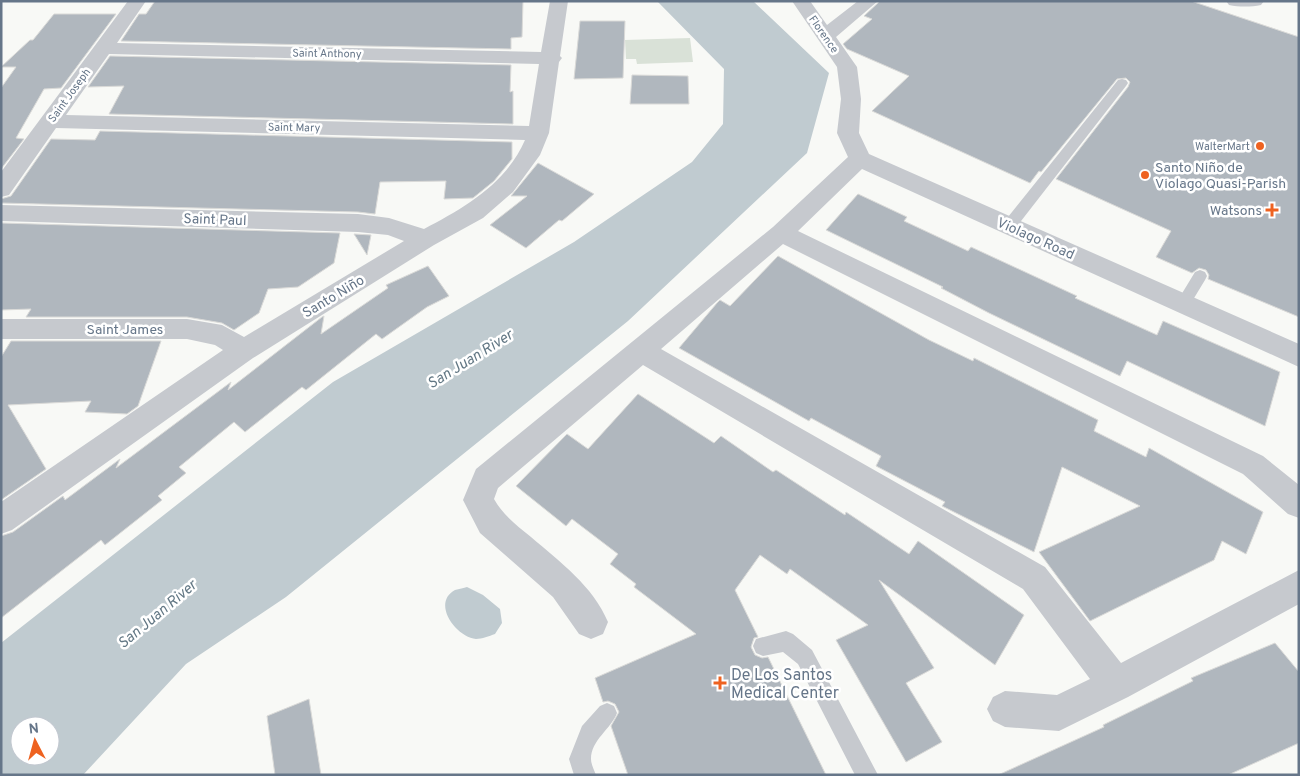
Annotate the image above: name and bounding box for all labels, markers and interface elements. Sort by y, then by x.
street label: Florence [805,13,841,56]
street label: Saint Anthony [292,46,362,62]
street label: Saint Joseph [45,66,94,125]
street label: Saint Mary [268,121,321,135]
place label: WalterMart [1195,140,1250,154]
marker: WalterMart [1254,140,1266,152]
place label: Santo Niño de Violago Quasi-Parish [1155,160,1286,193]
marker: Santo Niño de Violago Quasi-Parish [1139,169,1151,181]
place label: Watsons [1210,203,1262,220]
marker: Watsons [1266,204,1278,216]
street label: Saint Paul [183,211,247,230]
street label: Violago Road [994,215,1077,264]
street label: Santo Niño [300,272,368,322]
street label: Saint James [87,322,163,339]
water label: San Juan River [424,326,518,394]
water label: San Juan River [115,576,202,654]
place label: De Los Santos Medical Center [731,666,839,704]
marker: De Los Santos Medical Center [713,676,727,690]
north arrow [10,716,60,766]
text: N [28,721,40,739]

